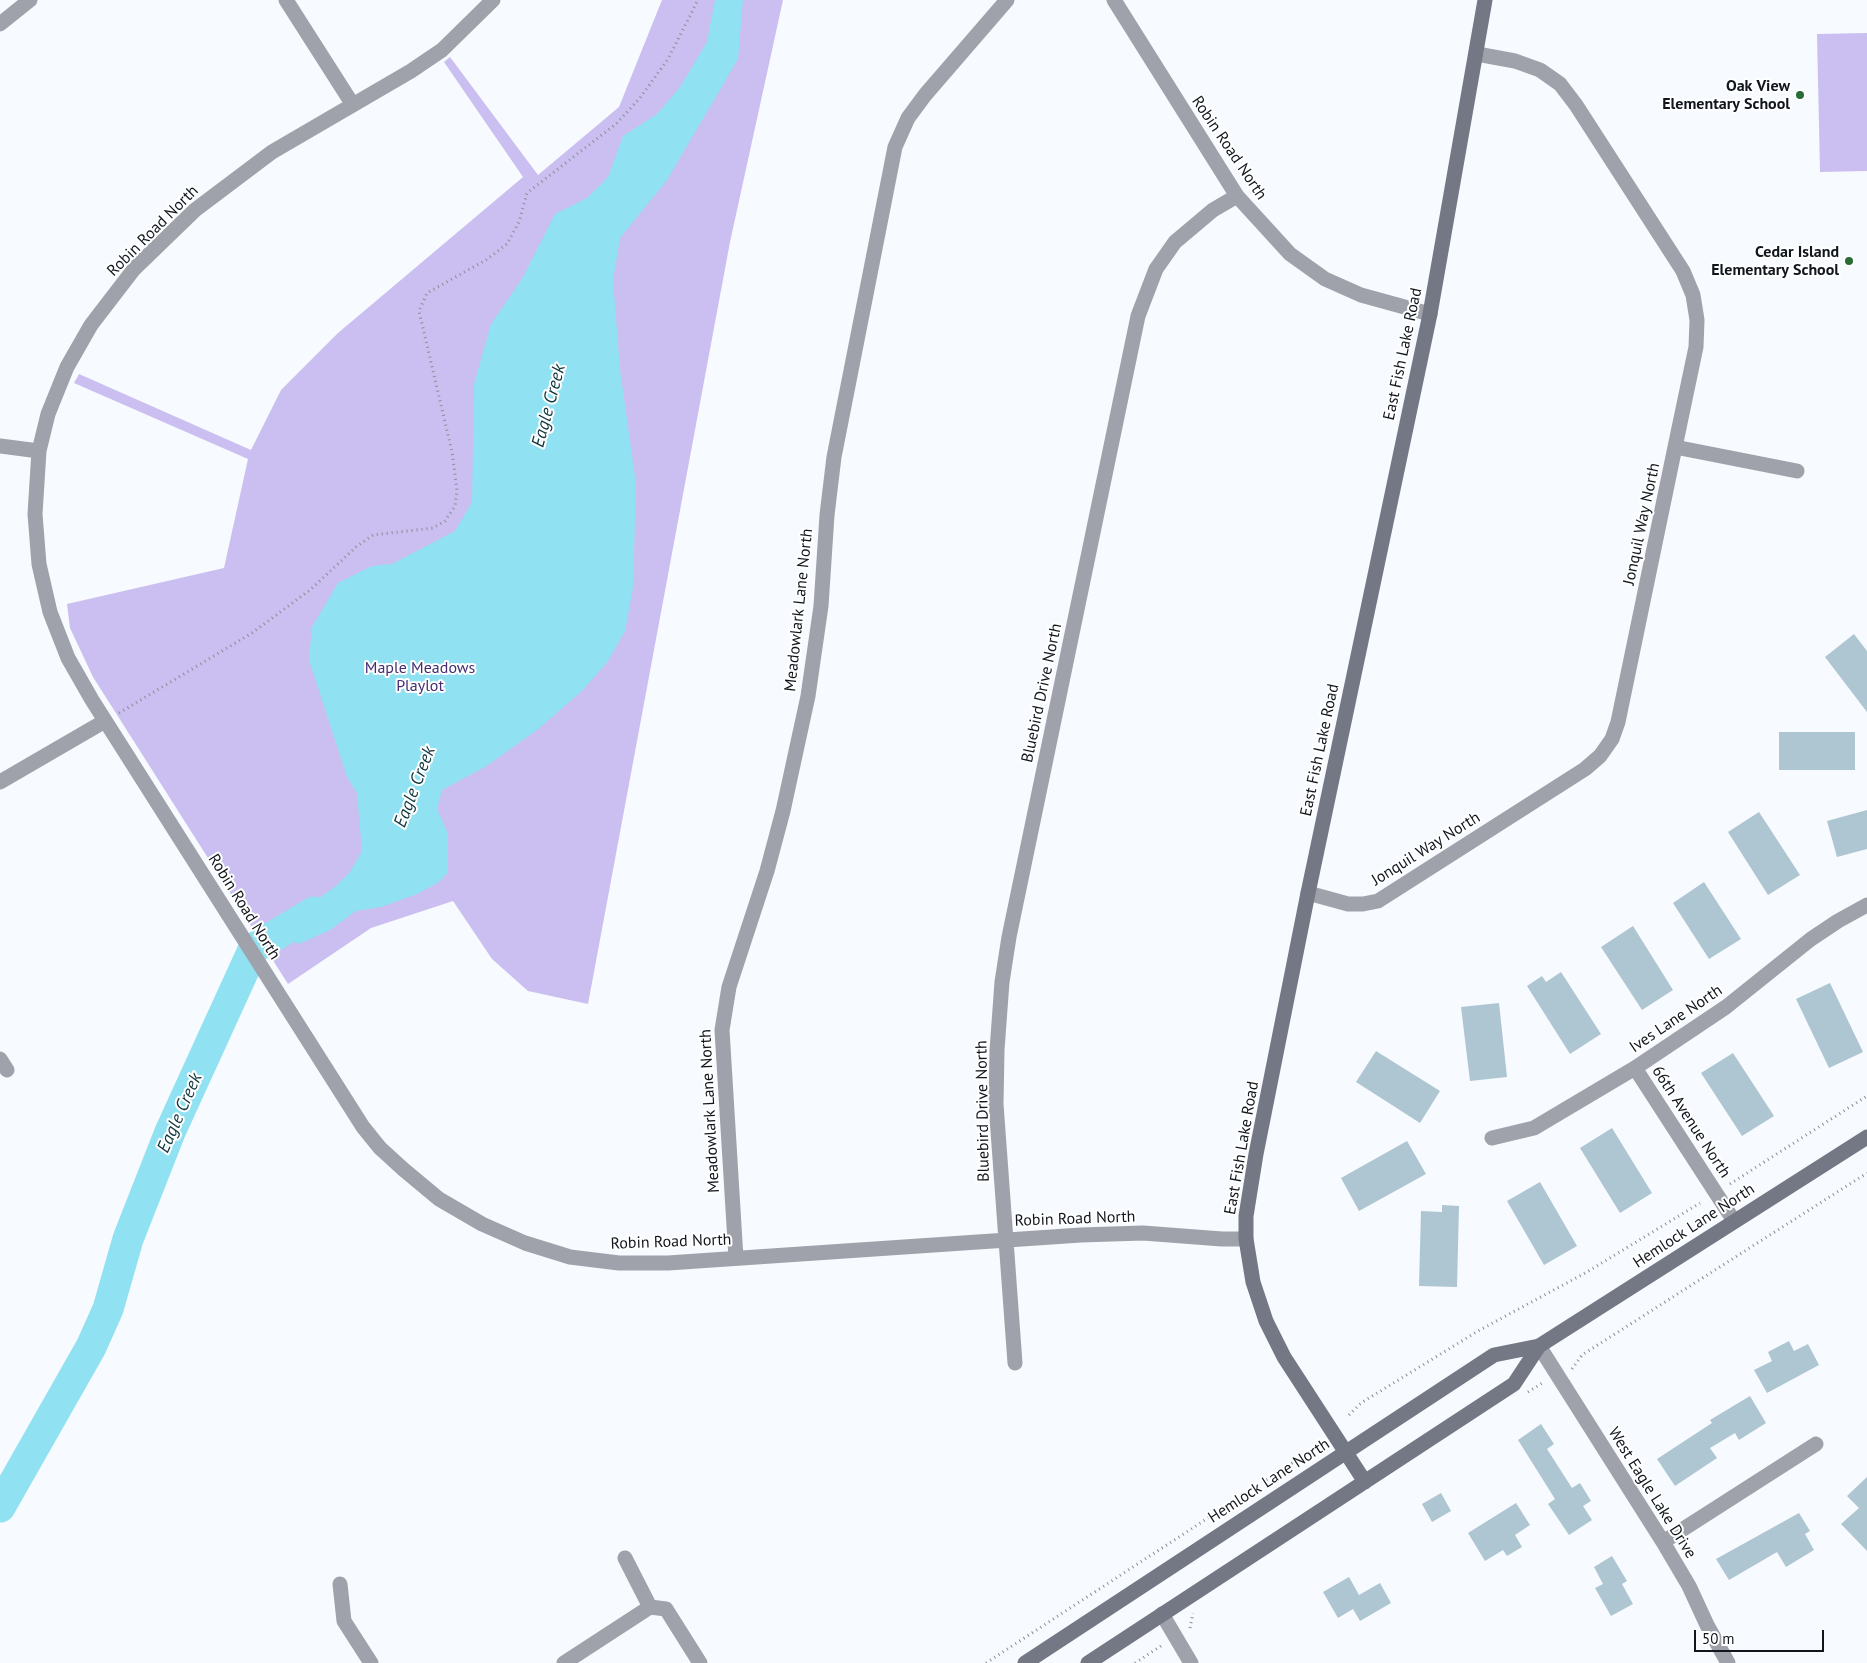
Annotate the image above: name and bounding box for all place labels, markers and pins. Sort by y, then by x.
place label: Oak View Elementary School [1662,76,1790,114]
marker: Oak View Elementary School [1794,89,1806,101]
place label: Cedar Island Elementary School [1711,242,1839,280]
marker: Cedar Island Elementary School [1843,255,1855,267]

